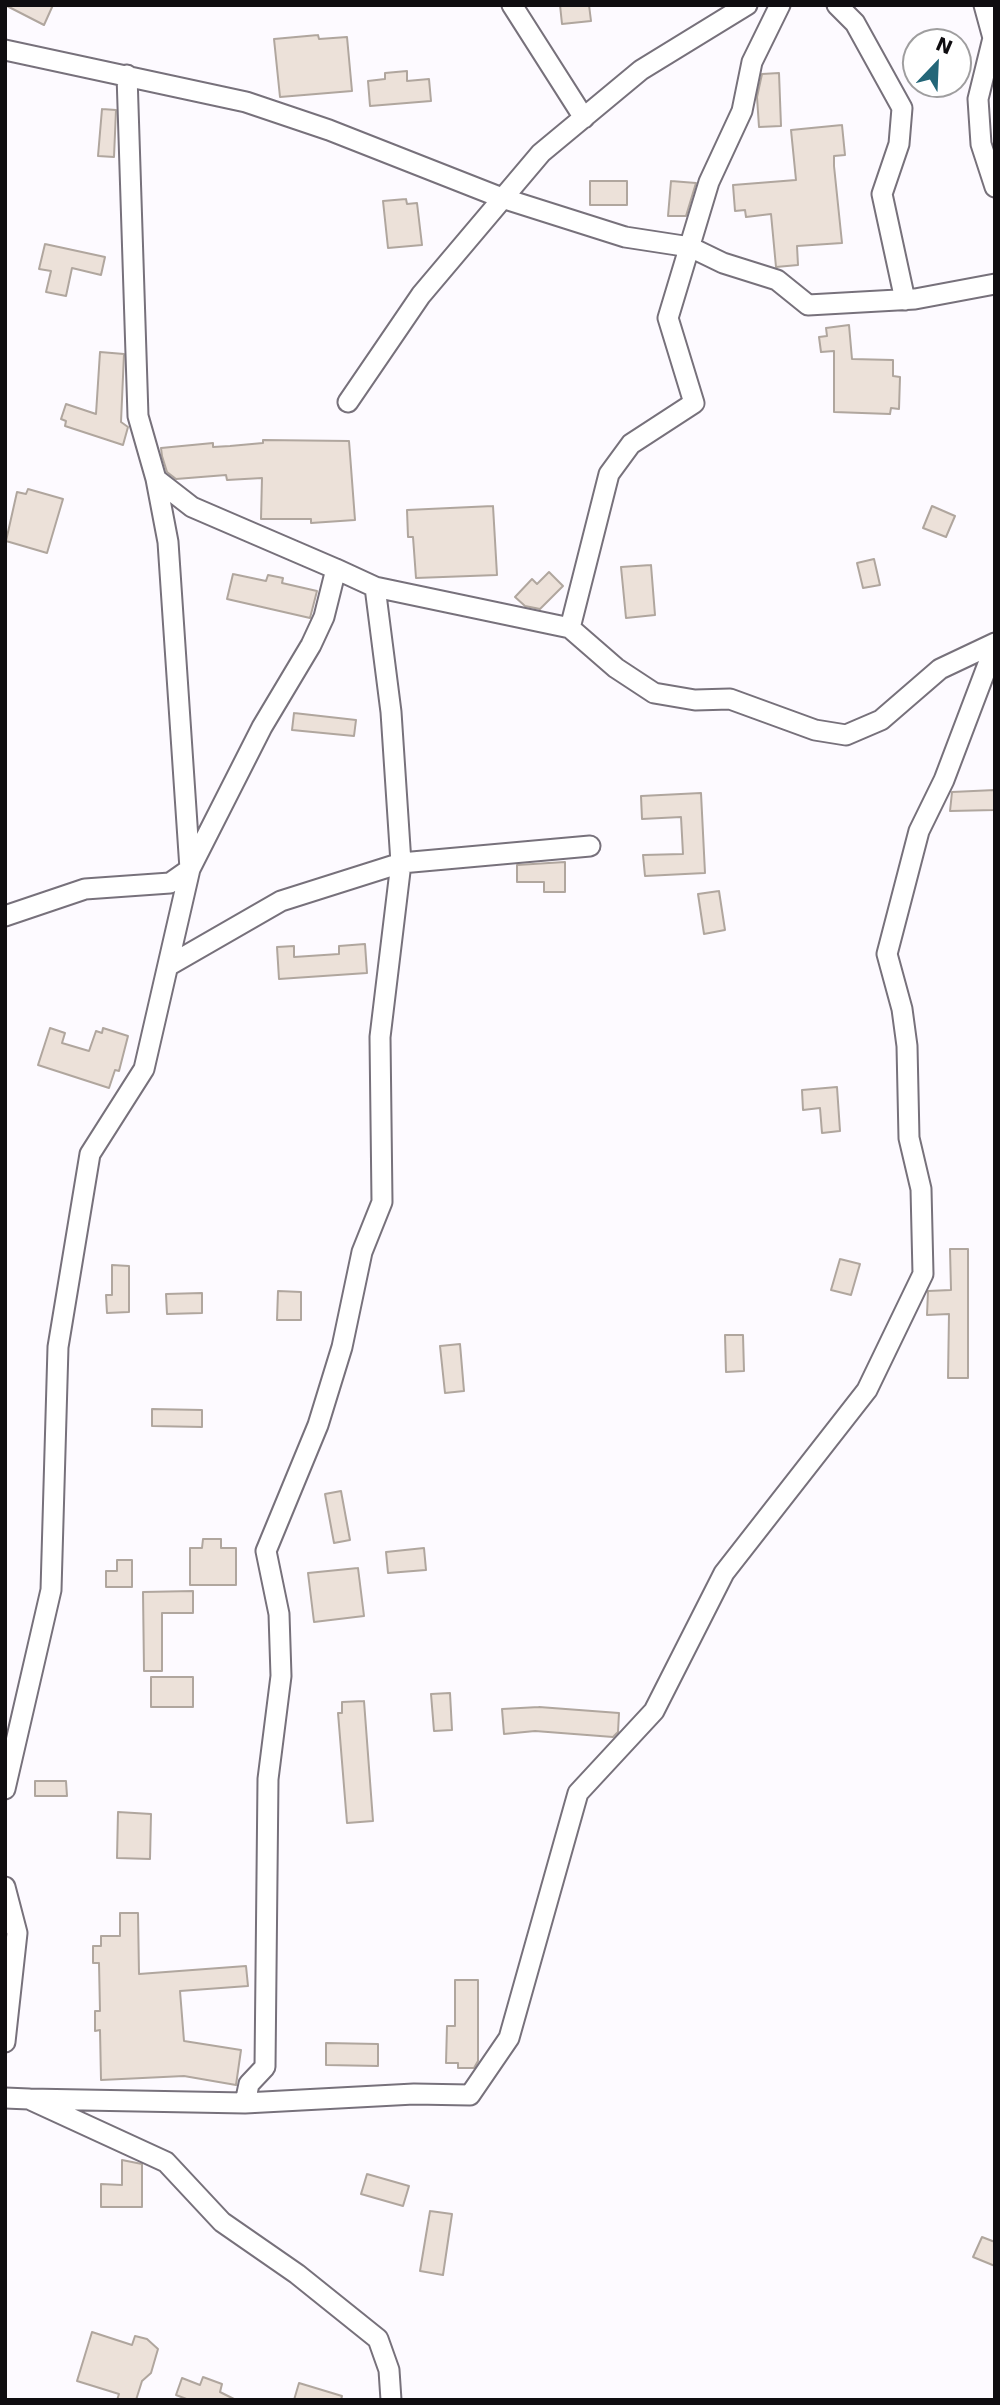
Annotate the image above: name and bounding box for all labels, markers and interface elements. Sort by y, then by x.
north arrow [902,28,972,98]
text: N [933,32,956,59]

